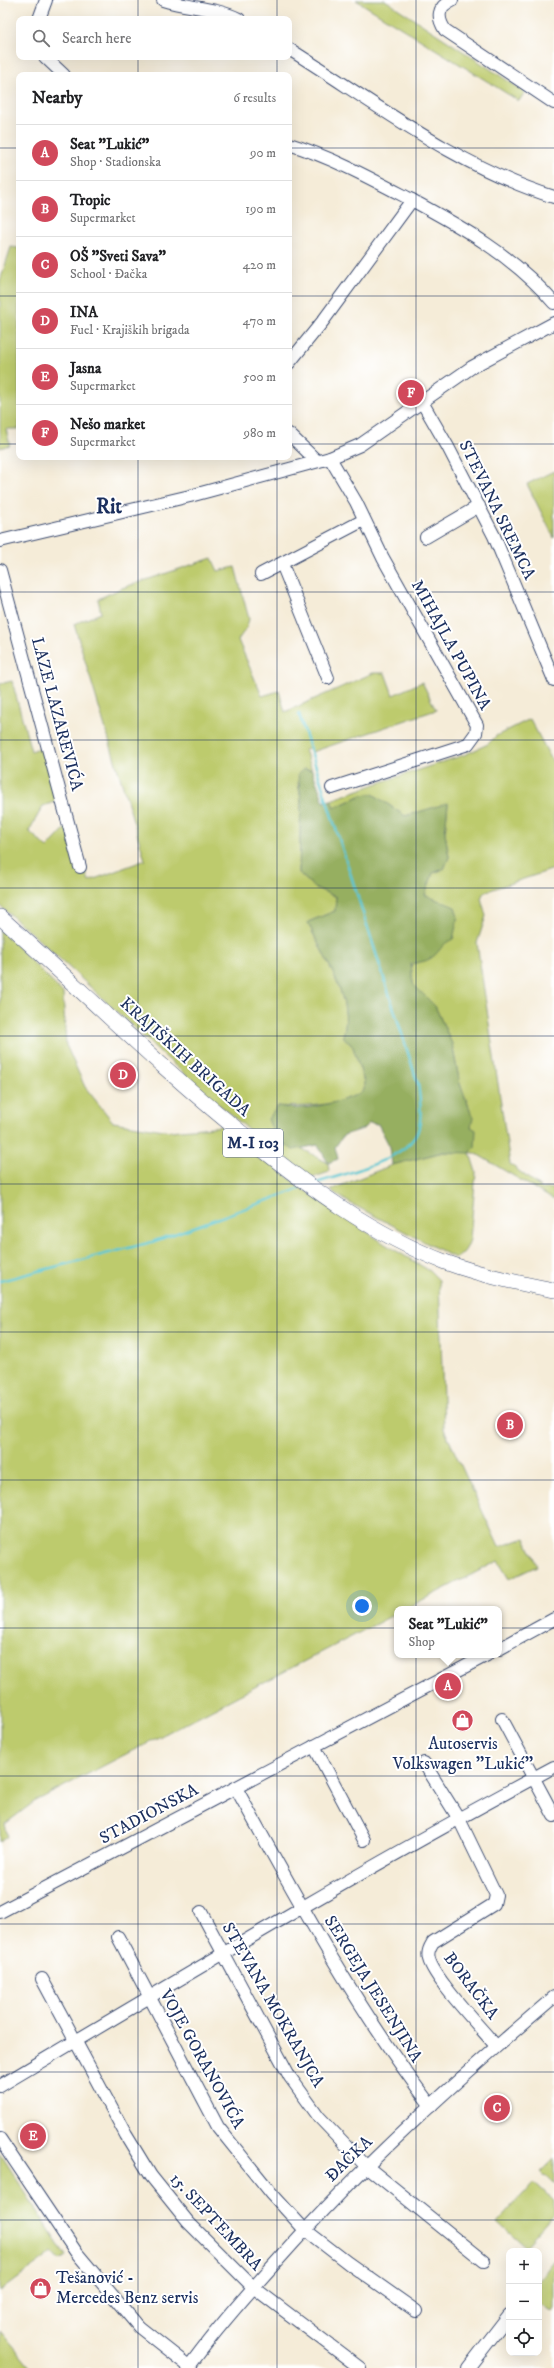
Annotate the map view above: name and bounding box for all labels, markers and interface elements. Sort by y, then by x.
search box [16,16,292,60]
icon: search [30,27,52,49]
text: Search here [62,29,131,48]
text: Nearby [32,87,82,109]
text: 6 results [233,90,276,106]
text: Seat "Lukić" [70,135,149,154]
text: A [41,145,49,161]
text: 90 m [250,145,276,161]
text: Shop · Stadionska [70,154,161,170]
text: Tropic [70,191,111,210]
text: B [41,201,49,217]
text: 190 m [245,201,276,217]
text: Supermarket [70,210,136,226]
text: OŠ "Sveti Sava" [70,247,166,266]
text: C [41,257,49,273]
text: 420 m [243,257,276,273]
text: School · Đačka [70,266,147,282]
text: INA [70,303,98,322]
text: D [40,313,50,329]
text: 470 m [243,313,276,329]
text: Fuel · Krajiških brigada [70,322,190,338]
text: Jasna [70,359,101,378]
text: E [40,369,50,385]
text: 500 m [243,369,276,385]
text: Supermarket [70,378,136,394]
pin: F [398,378,424,408]
text: Nešo market [70,415,145,434]
text: F [41,425,49,441]
text: 980 m [243,425,276,441]
text: Supermarket [70,434,136,450]
street label: STEVANA SREMCA [454,437,540,584]
district label: Rit [96,494,122,520]
street label: MIHAJLA PUPINA [406,576,496,714]
street label: LAZE LAZAREVIĆA [26,635,89,793]
street label: KRAJIŠKIH BRIGADA [116,993,254,1121]
pin: D [110,1060,136,1090]
road number: M-I 103 [223,1129,283,1157]
pin: B [497,1410,523,1440]
your location [352,1596,372,1616]
popup [394,1606,502,1658]
text: Seat "Lukić" [408,1615,488,1634]
text: Shop [408,1634,435,1650]
pin: A [435,1671,461,1701]
shop icon: Autoservis Volkswagen "Lukić" [450,1707,476,1733]
place label: Autoservis Volkswagen "Lukić" [392,1733,533,1775]
street label: STADIONSKA [96,1779,202,1849]
street label: SERGEJA JESENJINA [319,1911,427,2067]
street label: STEVANA MOKRANJCA [217,1919,329,2092]
street label: BORAČKA [439,1947,504,2024]
street label: VOJE GORANOVIĆA [154,1984,250,2133]
pin: C [484,2093,510,2123]
pin: E [20,2121,46,2151]
street label: ĐAČKA [320,2130,377,2187]
street label: 15. SEPTEMBRA [165,2168,267,2276]
map controls [506,2248,542,2356]
button: + [506,2248,542,2284]
place label: Tešanović - Mercedes Benz servis [56,2267,199,2309]
shop icon: Tešanović - Mercedes Benz servis [28,2275,54,2301]
button: − [506,2284,542,2320]
button: locate [506,2320,542,2356]

